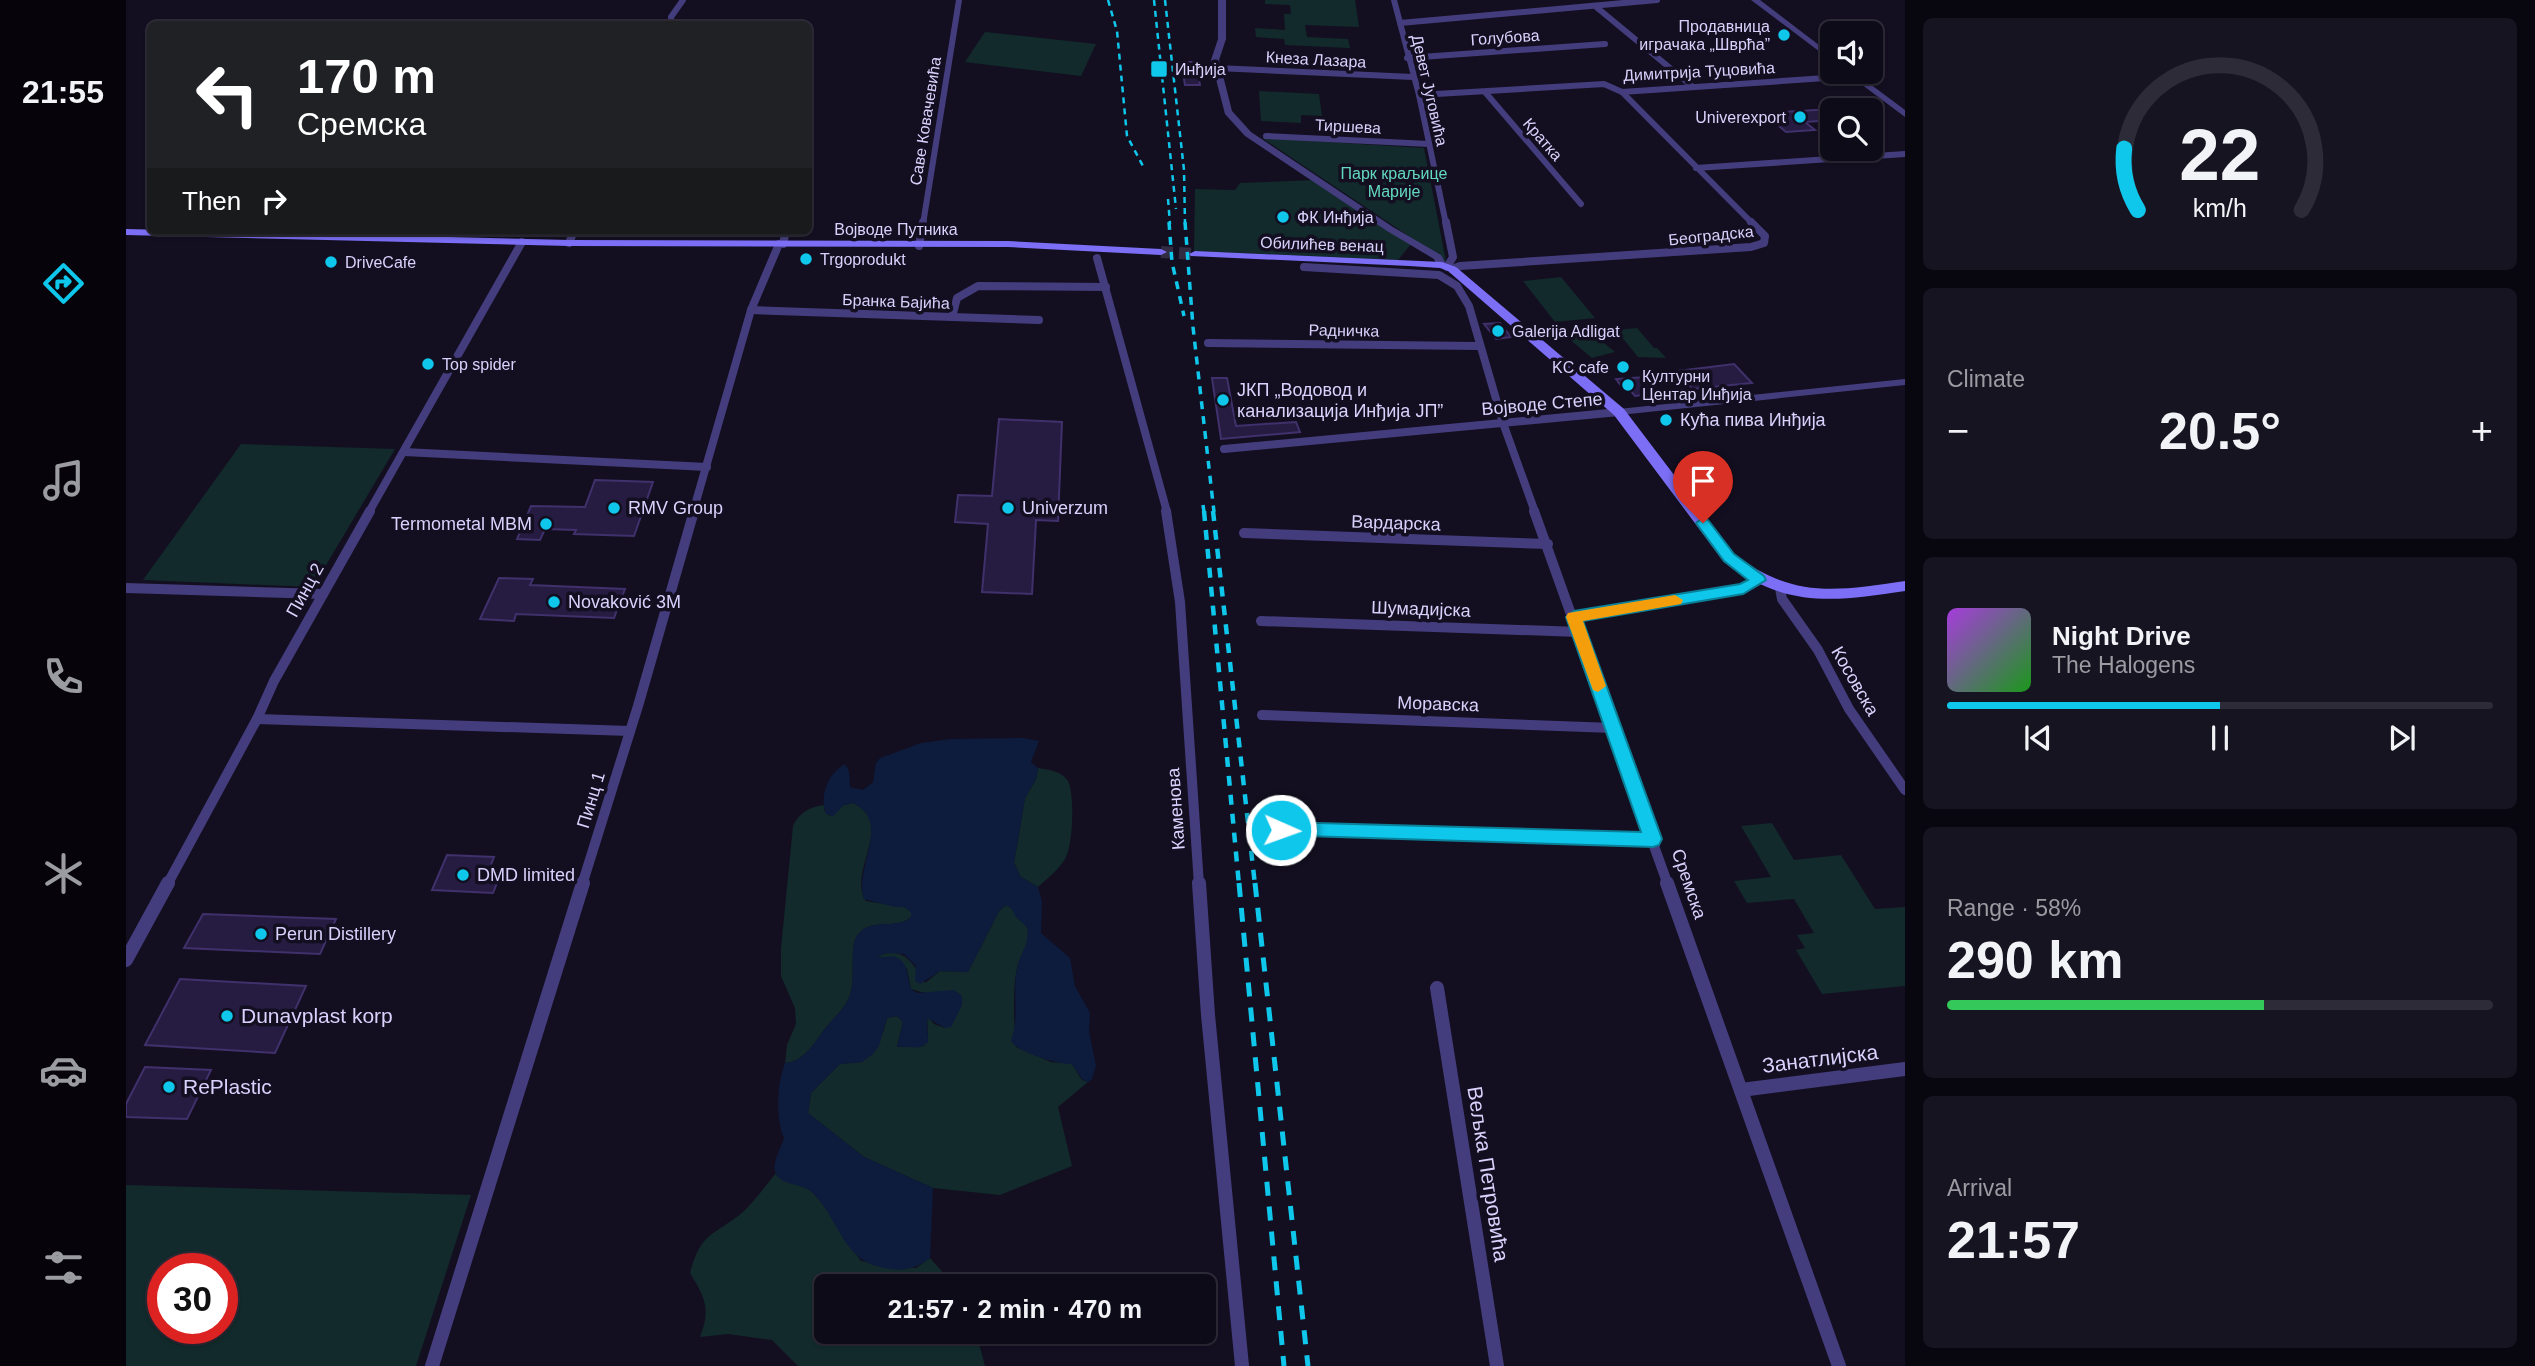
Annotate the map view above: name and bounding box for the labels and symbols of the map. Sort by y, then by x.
place label: Продавница играчака „Шврћа” [1639,18,1770,53]
street label: Голубова [1470,27,1540,48]
marker: Продавница играчака „Шврћа” [1776,27,1792,43]
street label: Девет Југовића [1408,33,1451,148]
street label: Кнеза Лазара [1265,48,1367,71]
street label: Саве Ковачевића [907,56,944,187]
marker: Инђија [1149,59,1169,79]
street label: Димитрија Туцовића [1623,59,1775,84]
place label: Инђија [1175,61,1226,78]
place label: Univerexport [1695,109,1787,126]
marker: Univerexport [1792,109,1808,125]
street label: Кратка [1520,115,1566,164]
street label: Тиршева [1315,116,1381,137]
park label: Парк краљице Марије [1341,165,1448,200]
marker: ФК Инђија [1275,209,1291,225]
place label: ФК Инђија [1297,209,1374,226]
street label: Војводе Путника [834,221,958,238]
street label: Београдска [1668,223,1755,248]
street label: Обилићев венац [1260,234,1384,255]
marker: Trgoprodukt [798,251,814,267]
place label: Trgoprodukt [820,251,906,268]
marker: DriveCafe [323,254,339,270]
place label: DriveCafe [345,254,416,271]
street label: Бранка Бајића [842,291,950,312]
street label: Радничка [1308,321,1380,340]
marker: Galerija Adligat [1490,323,1506,339]
place label: Galerija Adligat [1512,323,1620,340]
marker: Top spider [420,356,436,372]
place label: Top spider [442,356,516,373]
place label: KC cafe [1552,359,1609,376]
marker: KC cafe [1615,359,1631,375]
place label: Културни Центар Инђија [1642,368,1752,403]
marker: Културни Центар Инђија [1620,377,1636,393]
place label: ЈКП „Водовод и канализација Инђија ЈП” [1237,380,1443,421]
street label: Војводе Степе [1481,389,1603,419]
marker: ЈКП „Водовод и канализација Инђија ЈП” [1215,392,1231,408]
place label: Кућа пива Инђија [1680,410,1827,430]
marker: Кућа пива Инђија [1658,412,1674,428]
pin [1673,451,1733,523]
place label: RMV Group [628,498,723,518]
place label: Univerzum [1022,498,1108,518]
marker: RMV Group [606,500,622,516]
marker: Univerzum [1000,500,1016,516]
street label: Вардарска [1351,511,1442,535]
place label: Termometal MBM [391,514,532,534]
marker: Termometal MBM [538,516,554,532]
street label: Пинц 2 [282,560,328,620]
place label: Novaković 3M [568,592,681,612]
marker: Novaković 3M [546,594,562,610]
street label: Шумадијска [1371,597,1472,621]
street label: Косовска [1827,643,1883,720]
street label: Моравска [1397,693,1480,715]
street label: Каменова [1163,766,1189,851]
street label: Пинц 1 [573,769,609,831]
position arrow [1244,793,1318,867]
street label: Сремска [1668,846,1711,923]
place label: DMD limited [477,865,575,885]
marker: DMD limited [455,867,471,883]
place label: Perun Distillery [275,924,396,944]
marker: Perun Distillery [253,926,269,942]
place label: Dunavplast korp [241,1004,393,1027]
marker: Dunavplast korp [219,1008,235,1024]
street label: Занатлијска [1761,1040,1880,1077]
place label: RePlastic [183,1075,272,1098]
marker: RePlastic [161,1079,177,1095]
street label: Вељка Петровића [1463,1085,1514,1264]
speed limit sign: 30 [147,1253,238,1344]

